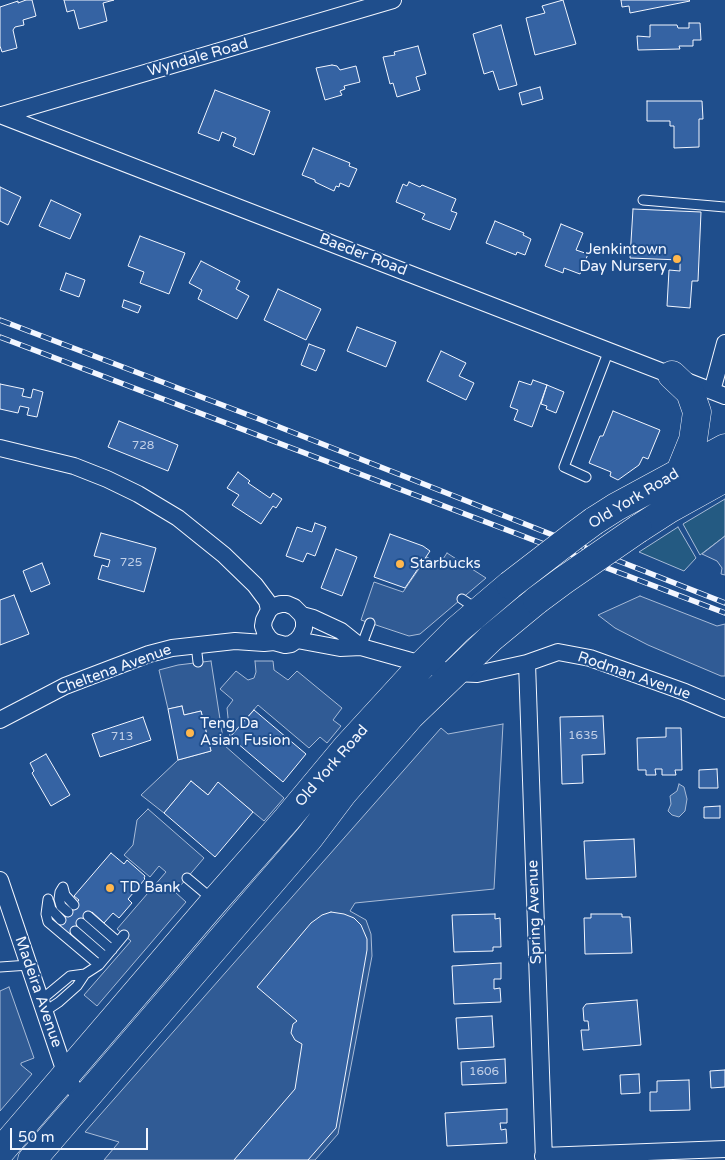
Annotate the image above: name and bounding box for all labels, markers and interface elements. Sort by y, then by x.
street label: Wyndale Road [146,35,250,81]
street label: Baeder Road [317,230,409,280]
place label: Jenkintown Day Nursery [579,241,667,276]
marker: Jenkintown Day Nursery [671,253,683,265]
house number: 728 [132,439,154,453]
street label: Old York Road [586,465,682,533]
place label: Starbucks [410,555,481,573]
house number: 725 [120,556,142,570]
marker: Starbucks [394,558,406,570]
street label: Cheltena Avenue [54,641,174,699]
street label: Rodman Avenue [575,648,693,704]
place label: Teng Da Asian Fusion [200,715,291,750]
street label: Old York Road [292,722,372,810]
marker: Teng Da Asian Fusion [184,727,196,739]
house number: 1635 [568,729,598,743]
house number: 713 [111,730,133,744]
street label: Spring Avenue [524,860,546,964]
place label: TD Bank [120,879,180,897]
marker: TD Bank [104,882,116,894]
street label: Madeira Avenue [11,934,65,1050]
house number: 1606 [469,1065,499,1079]
scale bar [12,1118,150,1150]
text: 50 m [18,1128,55,1146]

